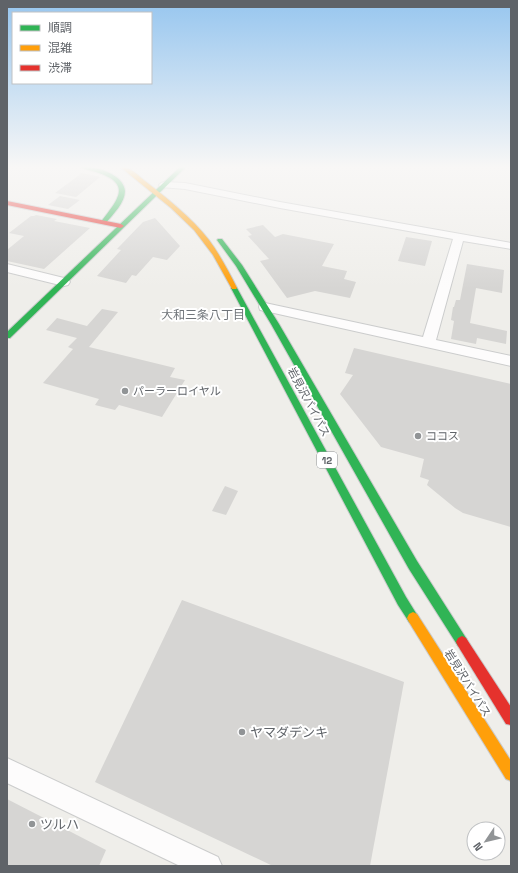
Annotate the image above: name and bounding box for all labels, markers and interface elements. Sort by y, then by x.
legend [12,12,152,84]
text: 順調 [48,20,72,36]
text: 混雑 [48,40,72,56]
text: 渋滞 [48,60,72,76]
district label: 大和三条八丁目 [161,307,245,323]
street label: 岩見沢バイパス [285,365,333,439]
place label: パーラーロイヤル [133,384,221,398]
marker: パーラーロイヤル [120,386,130,396]
place label: ココス [426,429,459,443]
marker: ココス [413,431,423,441]
road number: 12 [317,452,337,468]
street label: 岩見沢バイパス [442,647,494,719]
place label: ヤマダデンキ [250,724,328,741]
marker: ヤマダデンキ [237,727,247,737]
place label: ツルハ [40,816,79,833]
marker: ツルハ [27,819,37,829]
north arrow [466,821,506,861]
text: N [470,840,486,854]

